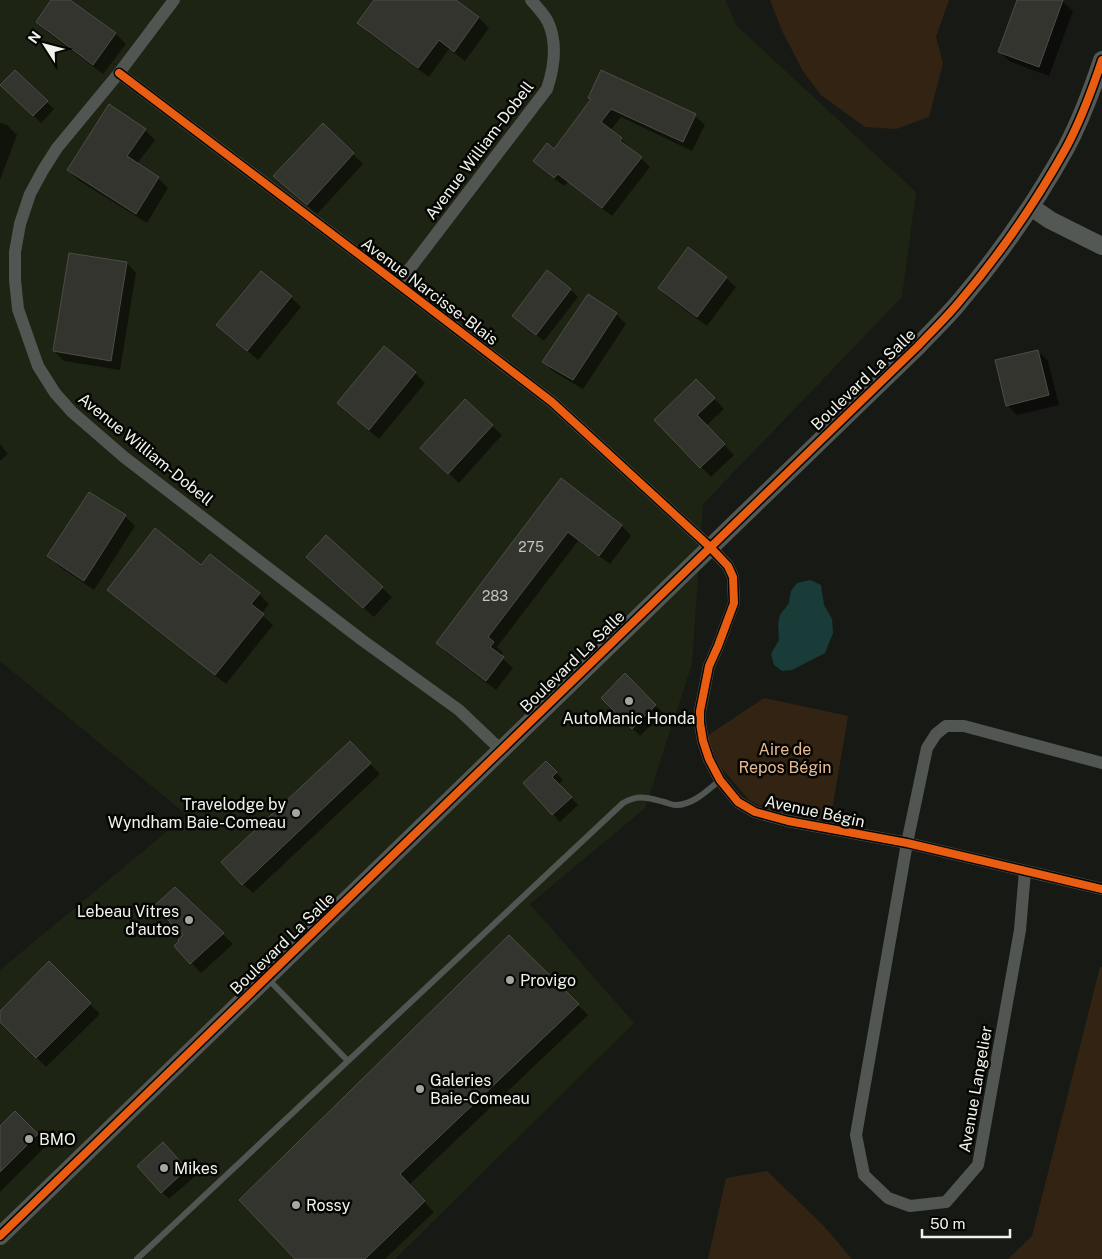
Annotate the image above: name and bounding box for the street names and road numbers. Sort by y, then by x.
street label: Avenue William-Dobell [421,77,538,223]
street label: Avenue Narcisse-Blais [358,234,502,349]
street label: Boulevard La Salle [807,325,920,434]
street label: Avenue William-Dobell [74,389,217,510]
street label: Boulevard La Salle [516,607,629,716]
street label: Avenue Bégin [763,792,867,831]
street label: Boulevard La Salle [226,889,339,998]
street label: Avenue Langelier [955,1024,996,1154]

